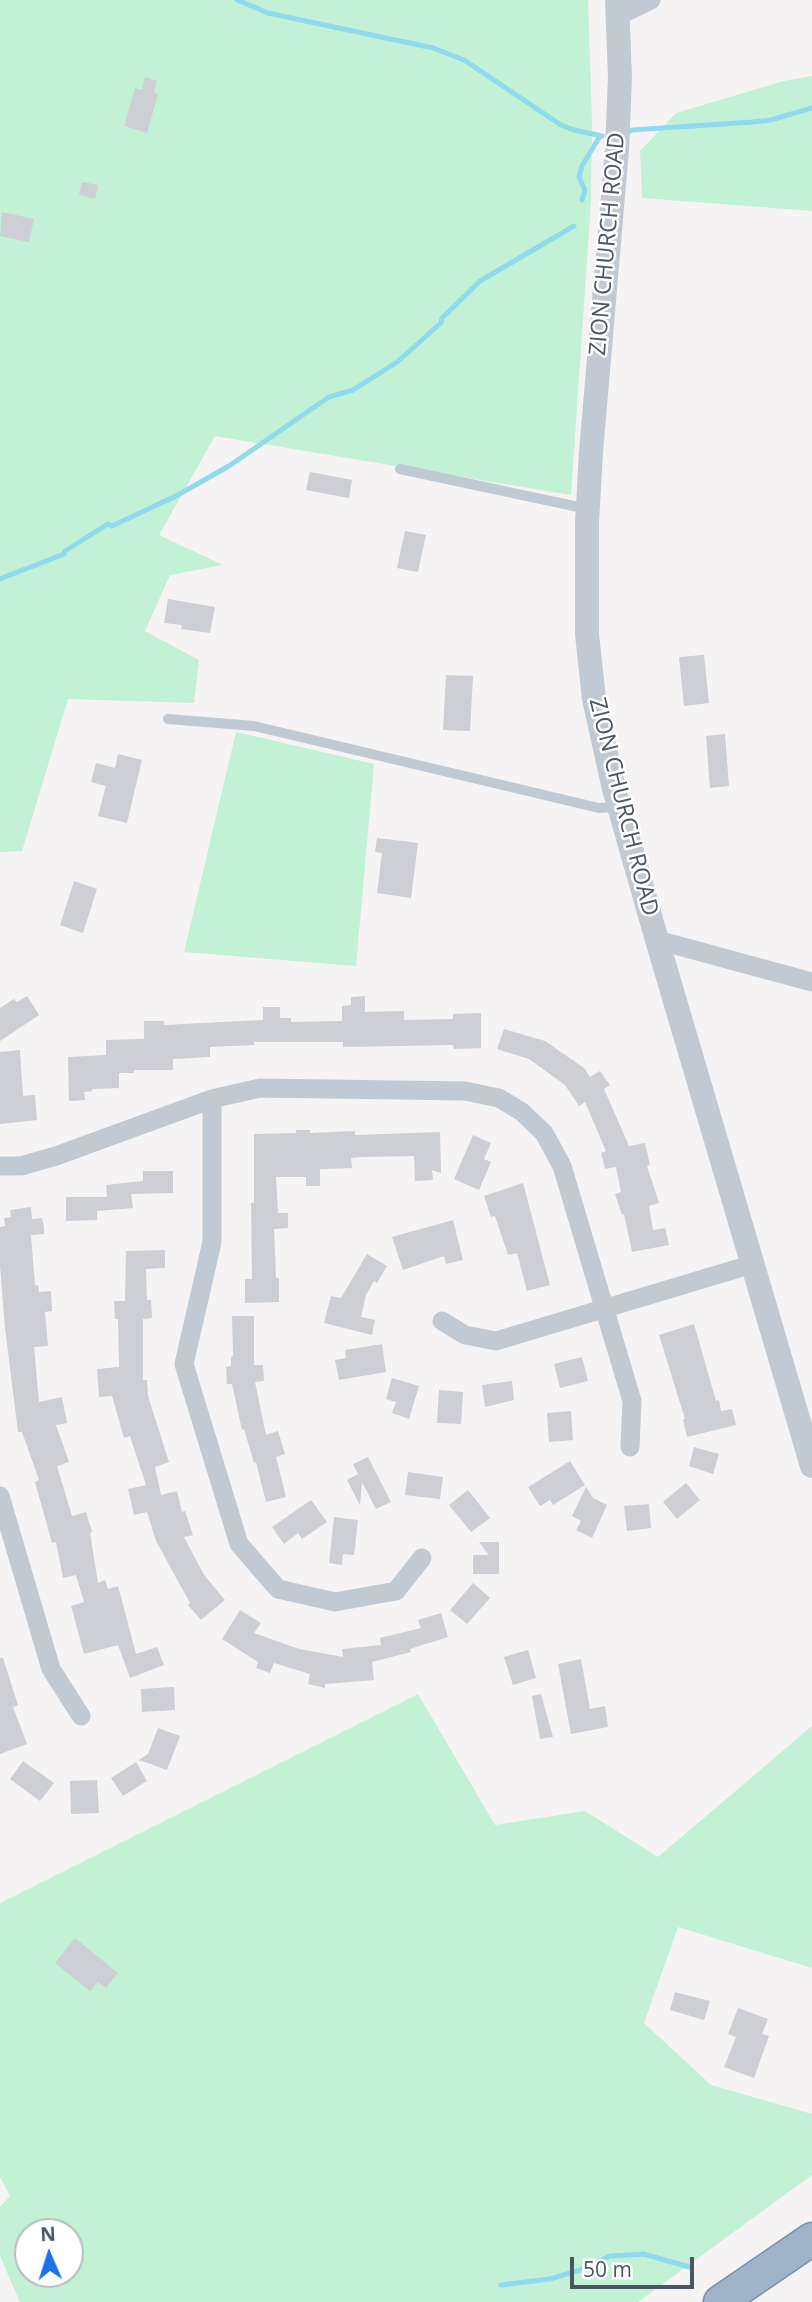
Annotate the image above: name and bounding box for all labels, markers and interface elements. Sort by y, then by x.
street label: ZION CHURCH ROAD [584,131,632,357]
street label: ZION CHURCH ROAD [583,695,663,919]
north arrow [14,2218,84,2288]
text: N [40,2221,56,2247]
scale bar [574,2242,698,2286]
text: 50 m [583,2255,632,2283]

